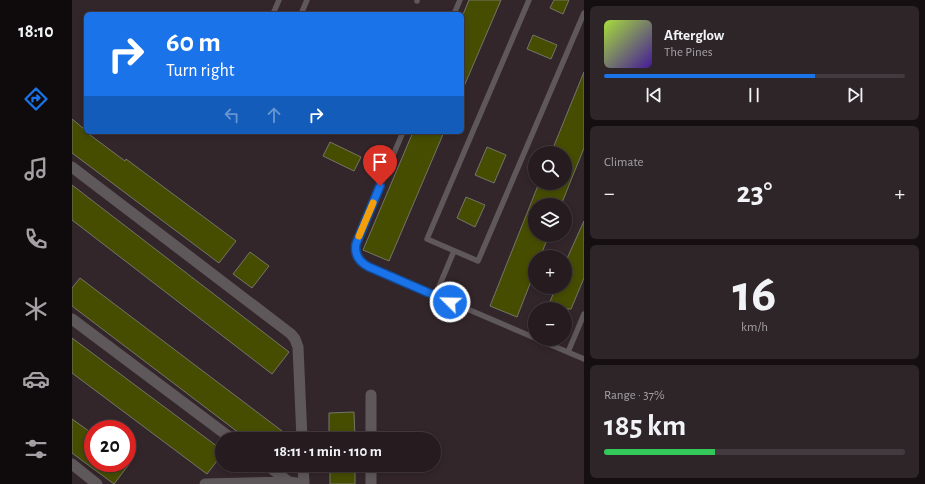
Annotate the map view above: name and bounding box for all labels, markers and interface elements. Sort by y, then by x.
text: 18:10 [18,23,54,41]
icon: right [100,28,152,80]
text: Afterglow [664,28,724,43]
text: 60 m [166,29,221,57]
text: The Pines [664,46,713,59]
text: Turn right [166,62,235,80]
icon: previous [643,84,665,106]
icon: pause [743,84,765,106]
icon: next [844,84,866,106]
icon: directions [22,85,50,113]
icon: left [221,104,243,126]
icon: ahead [263,104,285,126]
icon: right [305,104,327,126]
pin [363,145,397,186]
map controls [528,146,572,346]
button: search [528,146,572,190]
icon: arrive [369,151,391,173]
icon: music [22,155,50,183]
text: Climate [604,156,643,169]
text: 23° [737,178,772,208]
text: − [604,182,615,204]
text: + [894,182,905,204]
button: layers [528,198,572,242]
icon: phone [22,225,50,253]
button: + [528,250,572,294]
text: 16 [733,268,776,320]
position arrow [429,281,471,323]
icon: climate [22,295,50,323]
button: − [528,302,572,346]
text: km/h [741,321,768,334]
icon: car [22,365,50,393]
text: Range · 37% [604,389,665,402]
text: 185 km [604,411,686,441]
speed limit sign: 20 [84,420,136,472]
icon: filters [22,435,50,463]
text: 18:11 · 1 min · 110 m [274,444,382,459]

